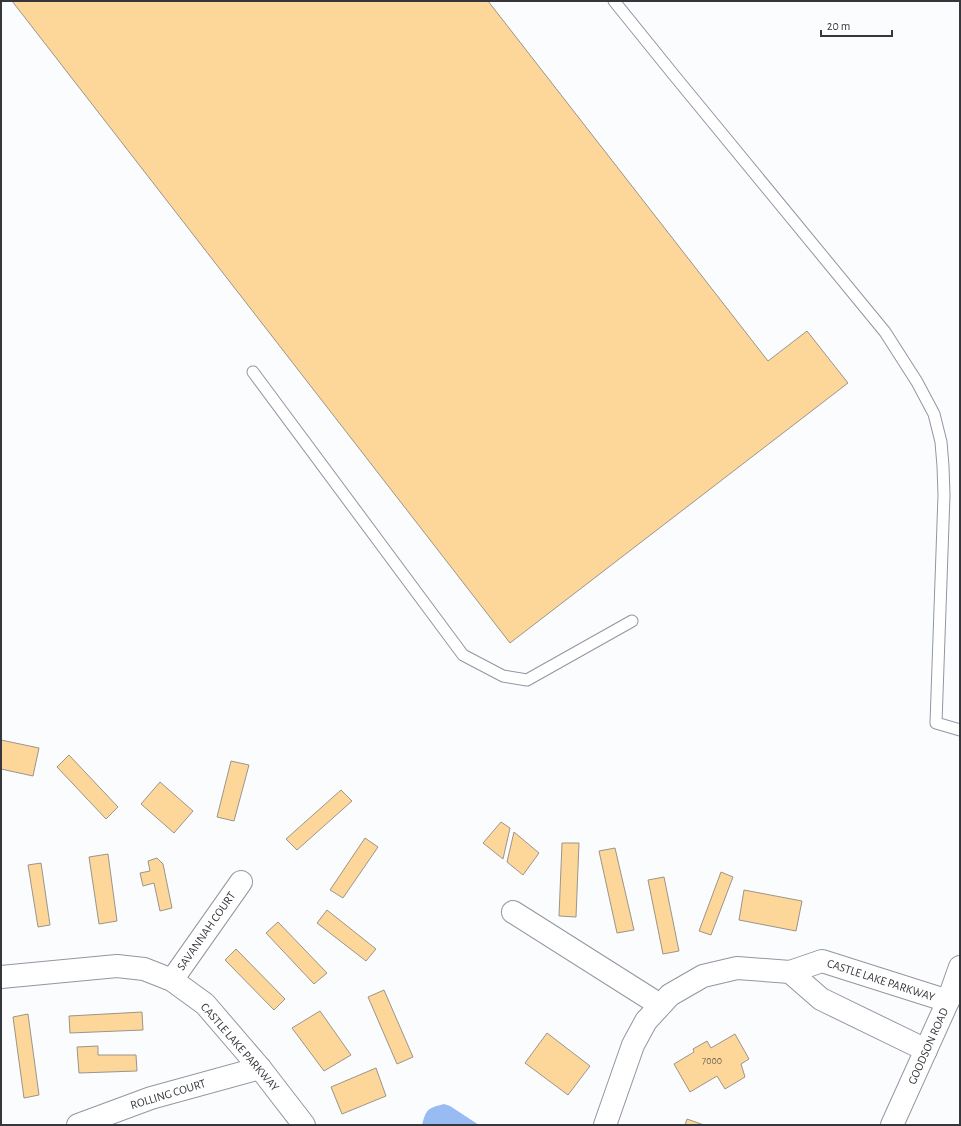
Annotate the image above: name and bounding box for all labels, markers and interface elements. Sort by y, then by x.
scale bar [821,12,892,38]
text: 20 m [827,20,850,32]
street label: SAVANNAH COURT [174,889,238,972]
street label: CASTLE LAKE PARKWAY [826,957,937,1003]
street label: CASTLE LAKE PARKWAY [199,1001,282,1094]
street label: GOODSON ROAD [906,1006,950,1086]
house number: 7000 [702,1056,722,1066]
street label: ROLLING COURT [129,1077,207,1111]

